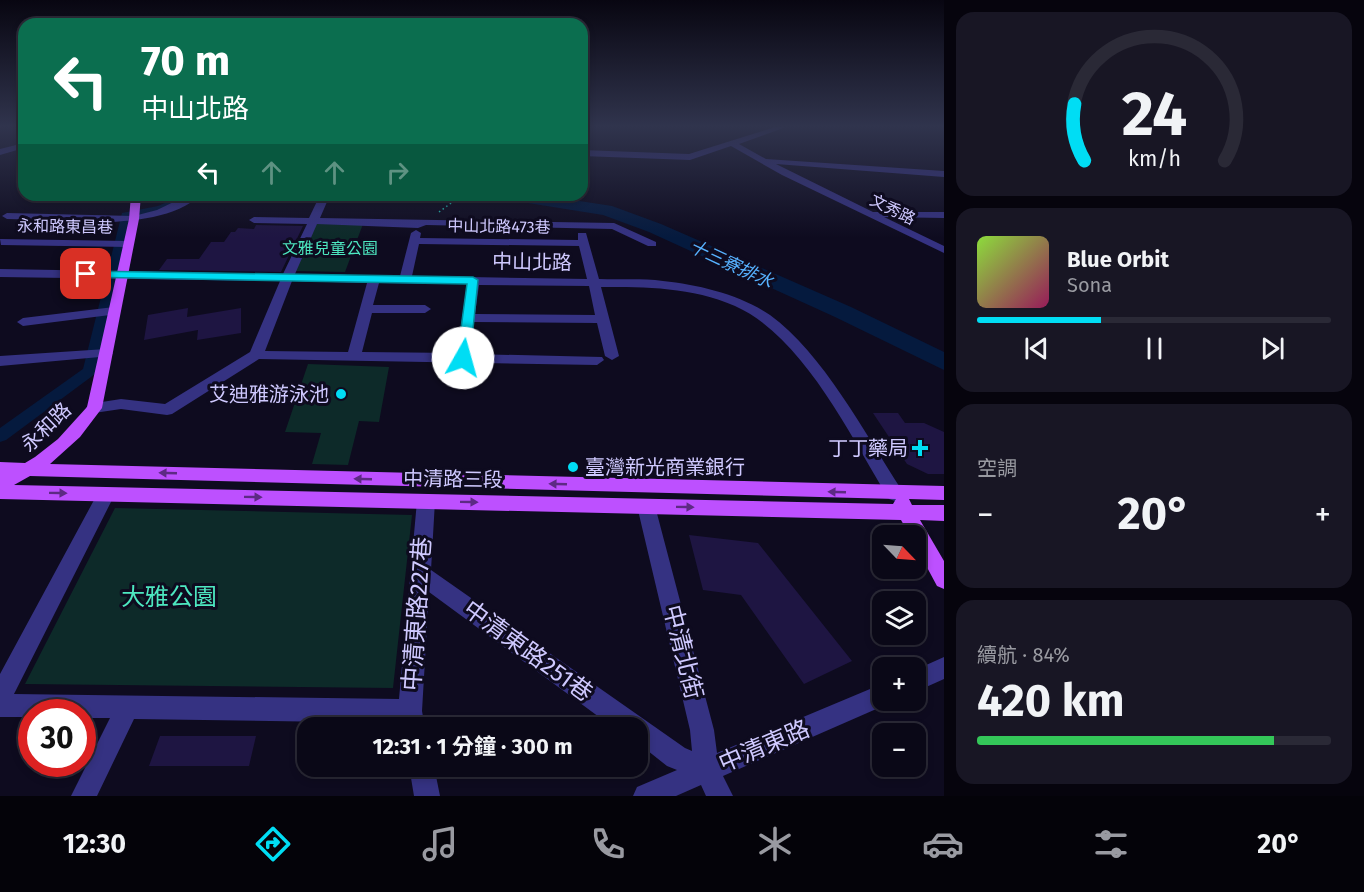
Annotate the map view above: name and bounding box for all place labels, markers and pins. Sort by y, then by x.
pin [60,248,111,299]
place label: 艾迪雅游泳池 [209,382,329,406]
marker: 艾迪雅游泳池 [334,387,348,401]
place label: 丁丁藥局 [828,436,908,460]
marker: 丁丁藥局 [913,441,927,455]
place label: 臺灣新光商業銀行 [585,455,745,479]
marker: 臺灣新光商業銀行 [566,460,580,474]

